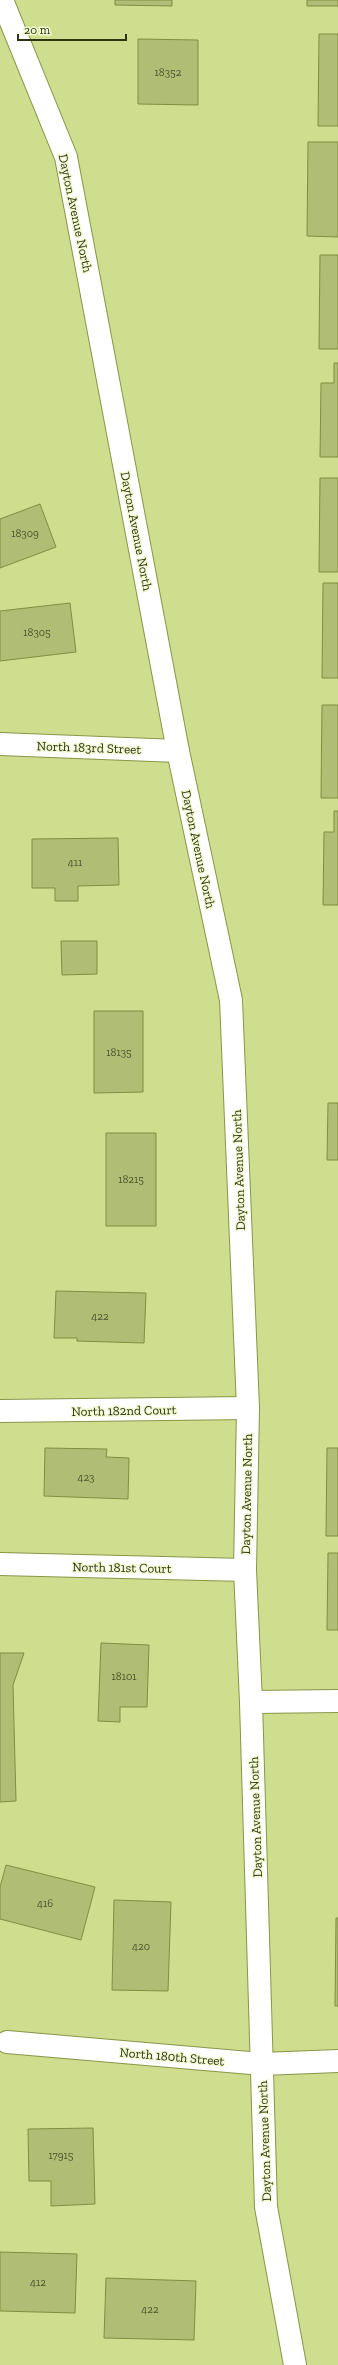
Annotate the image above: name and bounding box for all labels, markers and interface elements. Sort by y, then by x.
scale bar [18,16,126,42]
text: 20 m [24,23,51,37]
house number: 18352 [155,66,182,79]
street label: Dayton Avenue North [56,152,96,275]
street label: Dayton Avenue North [118,470,156,593]
house number: 18309 [11,527,39,540]
house number: 18305 [23,626,51,639]
street label: North 183rd Street [36,738,142,757]
street label: Dayton Avenue North [179,788,219,911]
house number: 411 [68,856,83,869]
house number: 18135 [106,1046,132,1059]
street label: Dayton Avenue North [229,1109,248,1231]
house number: 18215 [118,1173,144,1186]
house number: 422 [91,1310,109,1323]
street label: North 182nd Court [71,1402,177,1419]
street label: Dayton Avenue North [238,1433,255,1555]
house number: 423 [78,1471,94,1484]
street label: North 181st Court [72,1559,172,1576]
house number: 18101 [112,1670,137,1683]
street label: Dayton Avenue North [246,1756,265,1878]
house number: 416 [37,1897,53,1910]
house number: 420 [132,1940,150,1953]
street label: North 180th Street [119,2044,225,2069]
street label: Dayton Avenue North [255,2080,274,2202]
house number: 17915 [49,2149,74,2162]
house number: 412 [30,2276,46,2289]
house number: 422 [141,2303,159,2316]

